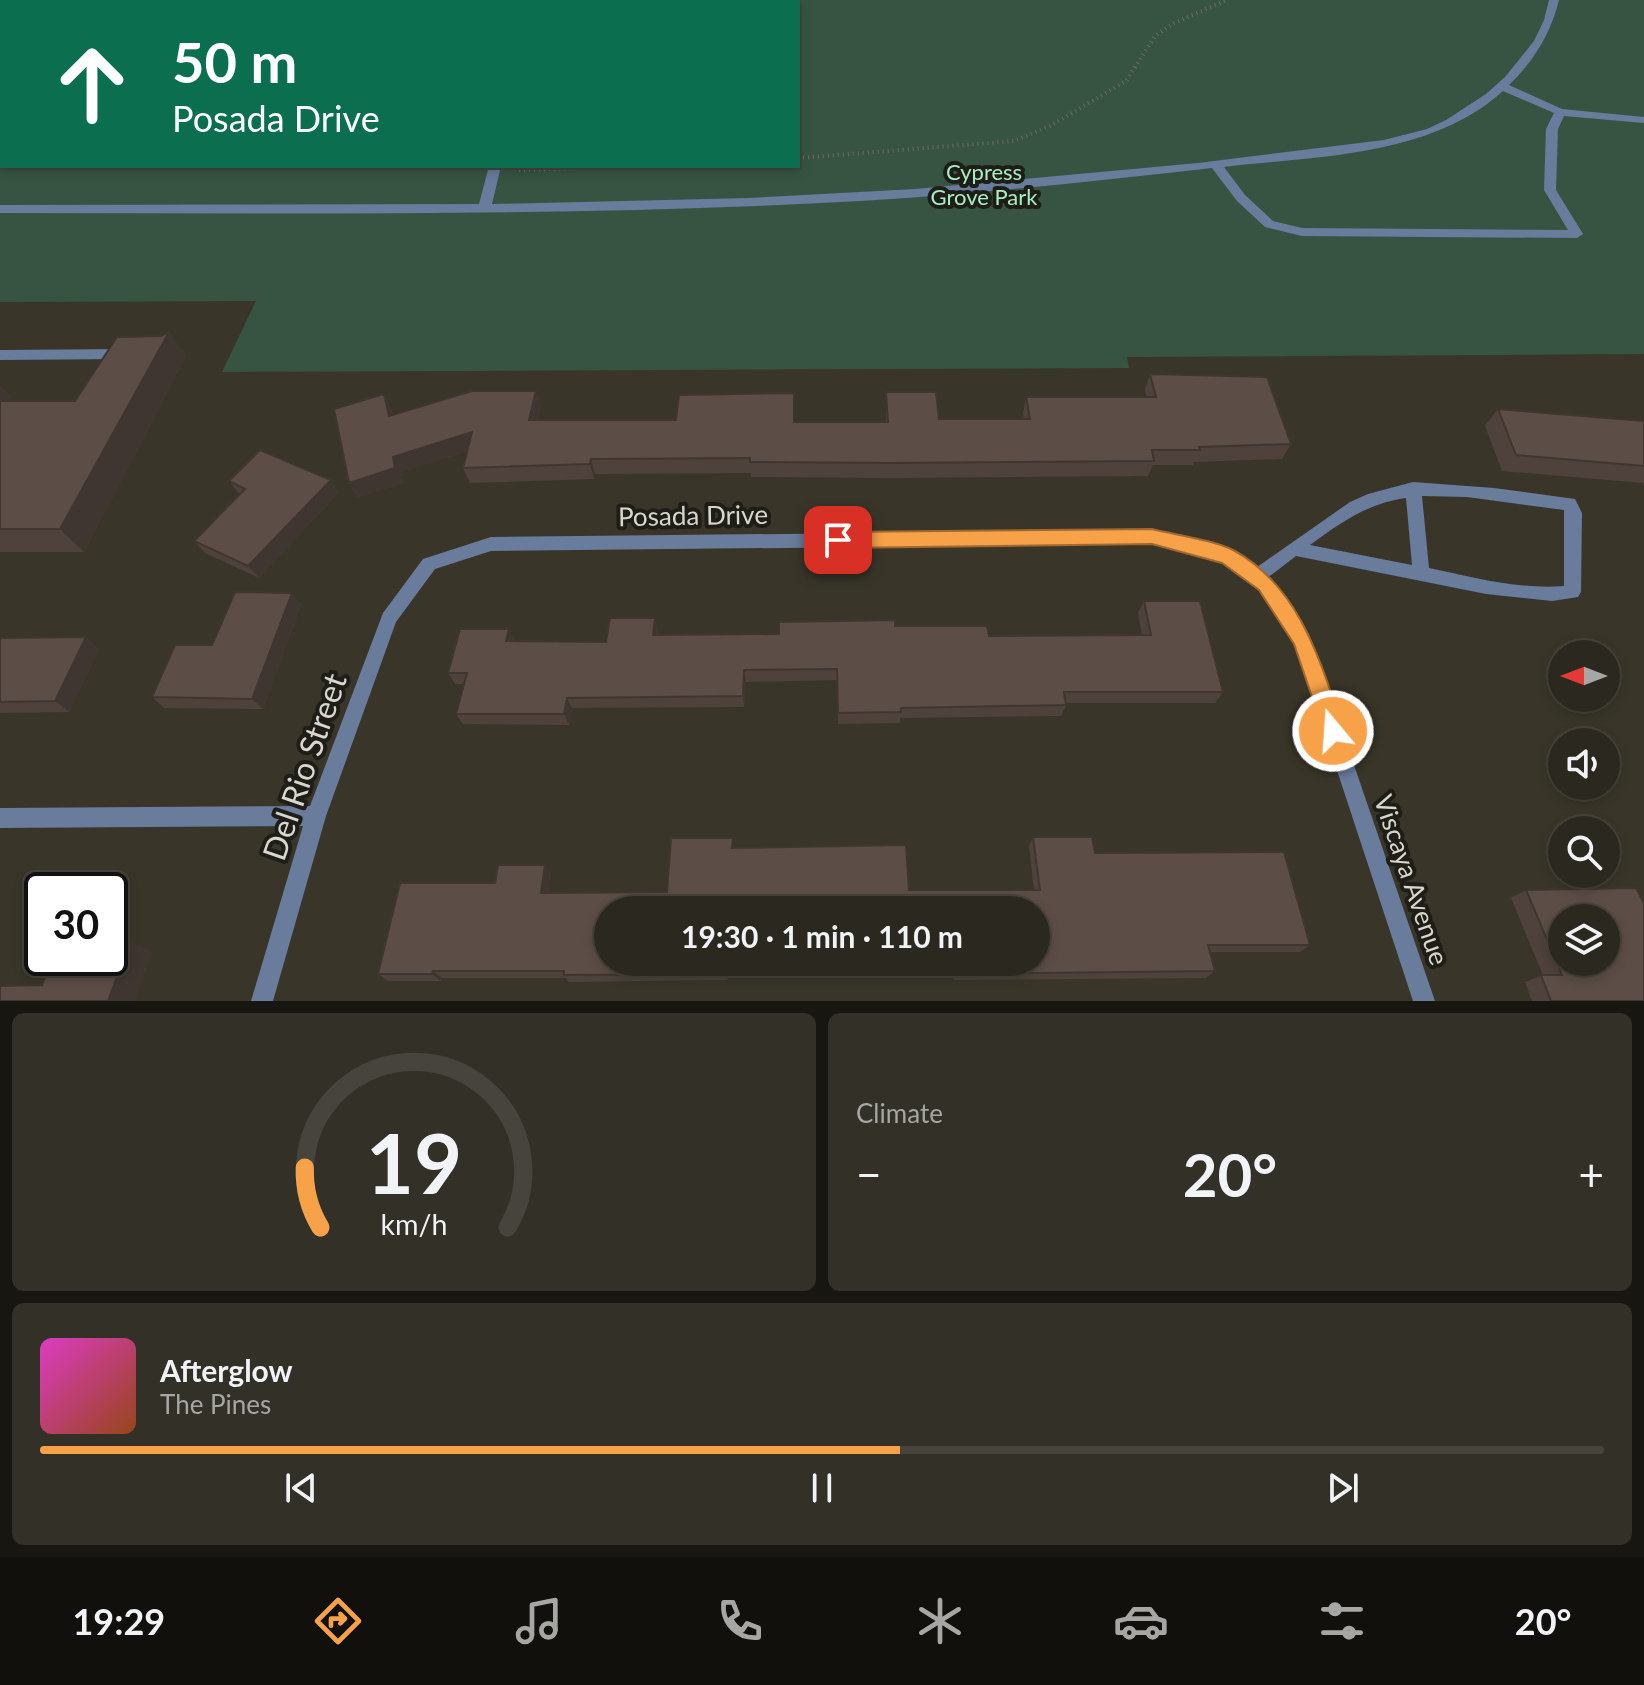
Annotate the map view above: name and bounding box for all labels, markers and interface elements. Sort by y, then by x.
text: 50 m [172,28,297,95]
icon: ahead [40,32,144,136]
text: Posada Drive [172,96,380,140]
park label: Cypress Grove Park [931,158,1038,210]
street label: Posada Drive [618,498,768,532]
pin [804,506,872,574]
icon: arrive [816,518,860,562]
north arrow [1548,640,1620,712]
map controls [1548,640,1620,976]
street label: Del Rio Street [253,668,354,865]
position arrow [1291,689,1375,773]
button: sound [1548,728,1620,800]
street label: Viscaya Avenue [1368,790,1456,969]
button: search [1548,816,1620,888]
speed limit sign: 30 [24,872,128,976]
button: layers [1548,904,1620,976]
text: 19:30 · 1 min · 110 m [681,918,963,954]
text: Climate [856,1097,943,1129]
text: 19 [366,1112,462,1212]
text: 20° [1183,1138,1277,1210]
text: − [856,1148,882,1200]
text: + [1578,1148,1604,1200]
text: km/h [381,1207,447,1241]
text: Afterglow [160,1352,293,1388]
text: The Pines [160,1388,271,1420]
icon: previous [279,1466,323,1510]
icon: pause [800,1466,844,1510]
icon: next [1321,1466,1365,1510]
icon: directions [310,1593,366,1649]
icon: music [511,1593,567,1649]
icon: phone [712,1593,768,1649]
icon: climate [912,1593,968,1649]
icon: car [1113,1593,1169,1649]
icon: filters [1314,1593,1370,1649]
text: 19:29 [72,1599,165,1643]
text: 20° [1515,1599,1571,1643]

